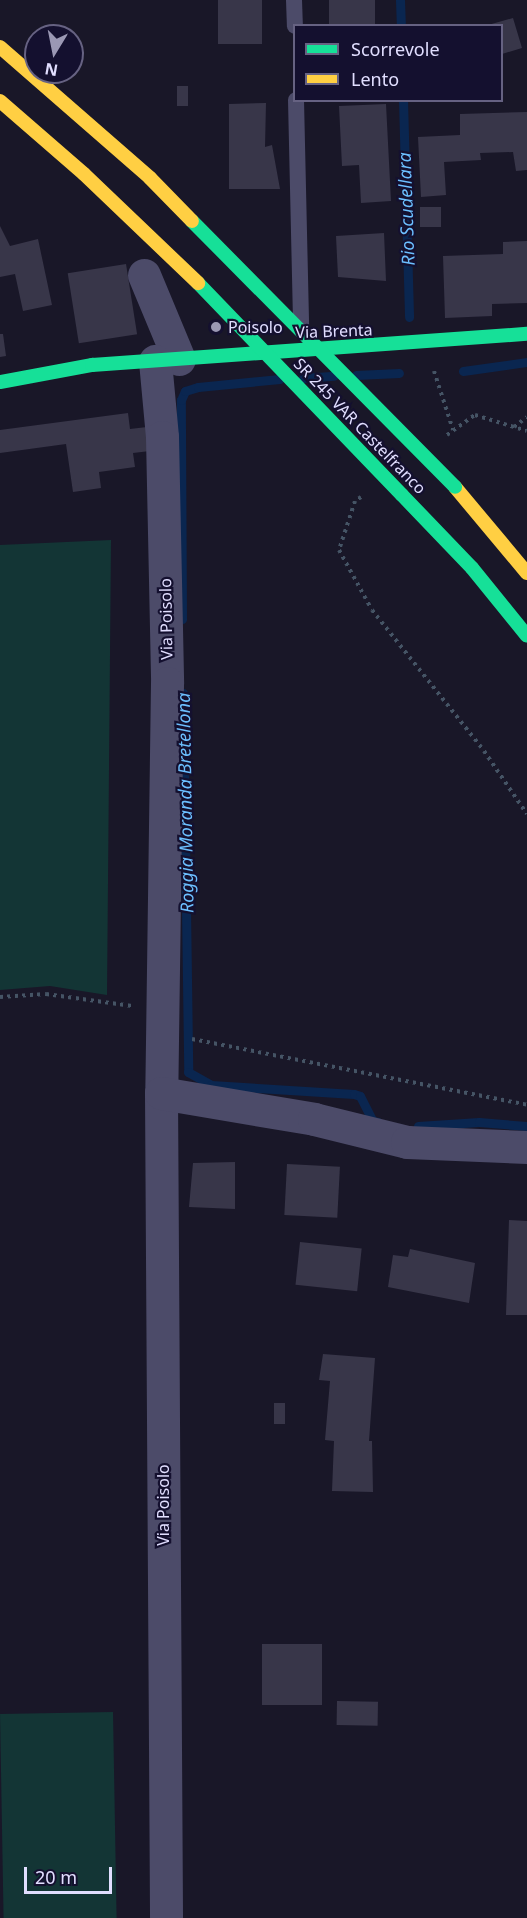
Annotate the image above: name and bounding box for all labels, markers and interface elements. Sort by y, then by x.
north arrow [24,24,84,84]
legend [293,24,503,102]
text: Scorrevole [351,37,440,61]
text: N [43,58,60,82]
text: Lento [351,67,399,91]
water label: Rio Scudellara [393,152,419,266]
place label: Poisolo [228,317,283,337]
marker: Poisolo [209,320,223,334]
street label: Via Brenta [295,320,373,342]
street label: SR 245 VAR Castelfranco [290,354,430,498]
street label: Via Poisolo [156,578,176,660]
water label: Roggia Moranda Bretellona [172,693,198,913]
street label: Via Poisolo [153,1464,173,1546]
scale bar [27,1855,116,1893]
text: 20 m [35,1865,77,1889]

